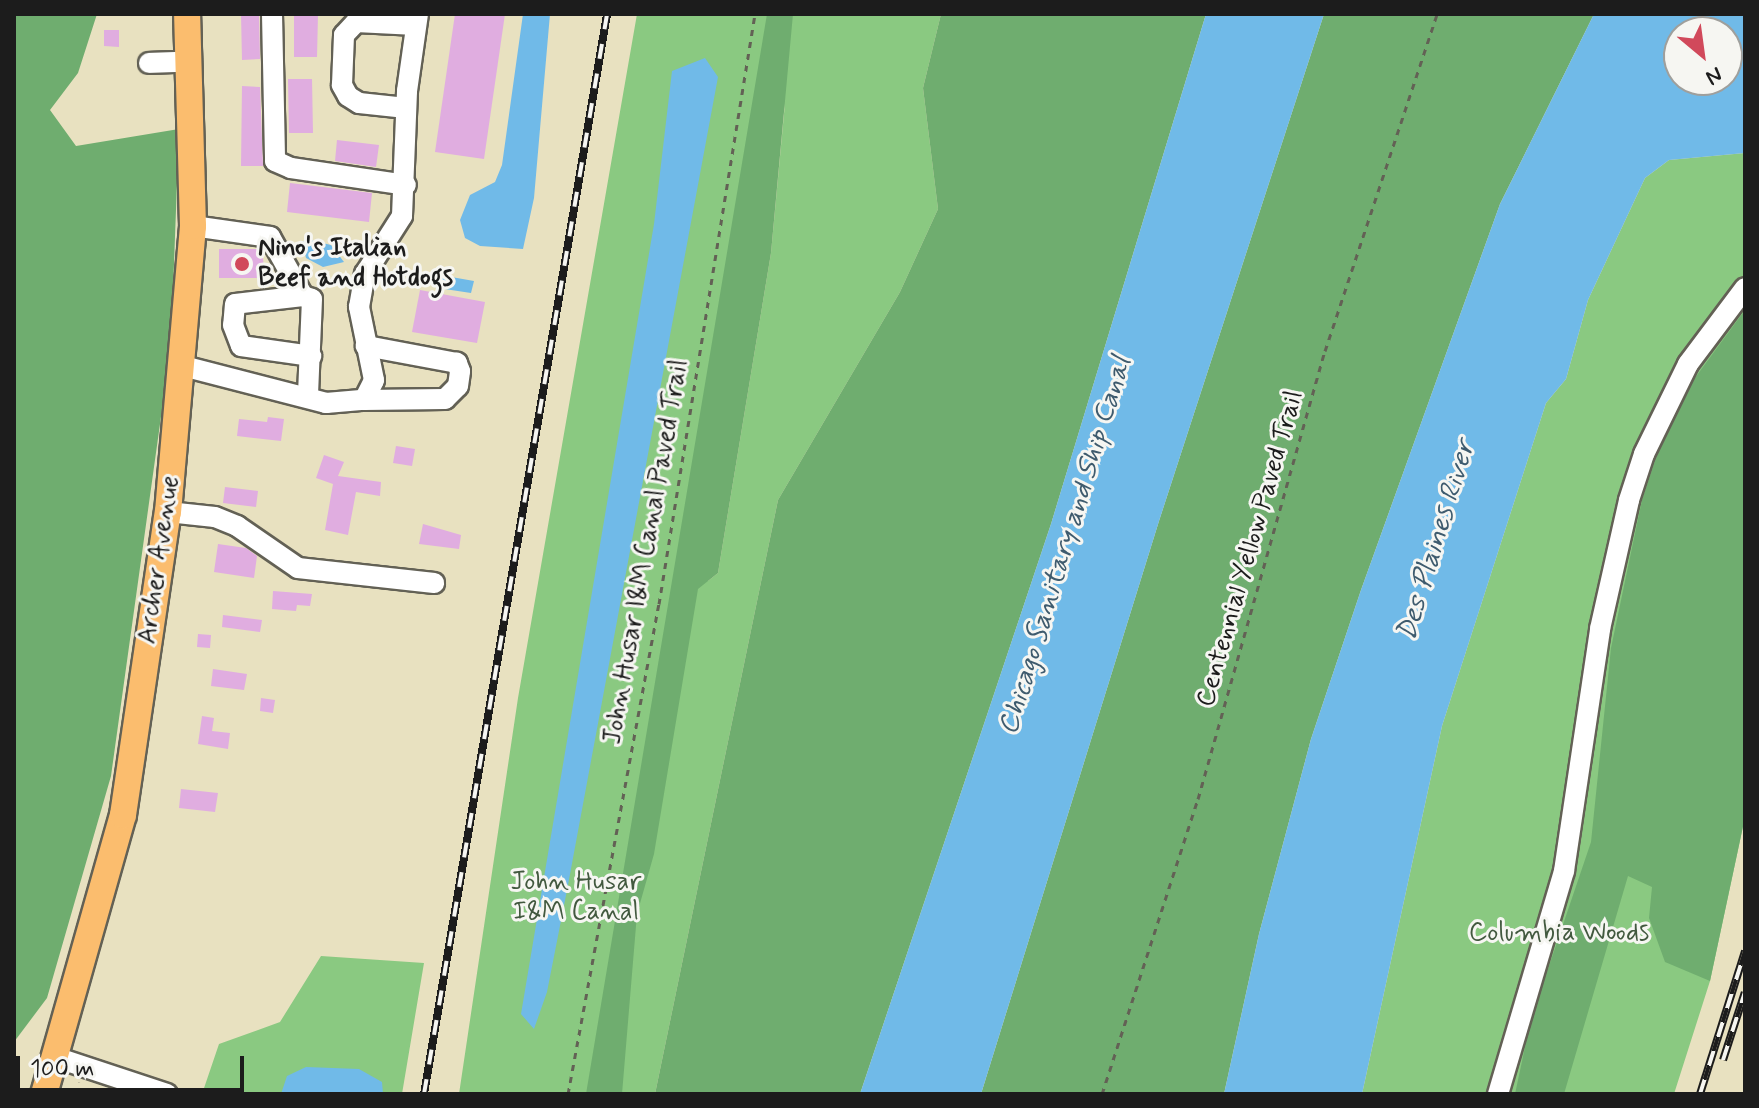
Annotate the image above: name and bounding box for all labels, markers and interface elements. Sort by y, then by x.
north arrow [1663,16,1743,96]
text: N [1700,59,1727,91]
place label: Nino's Italian Beef and Hotdogs [258,233,447,294]
marker: Nino's Italian Beef and Hotdogs [233,255,251,273]
water label: Chicago Sanitary and Ship Canal [994,357,1138,735]
street label: John Husar I&M Canal Paved Trail [598,359,696,745]
street label: Centennial Yellow Paved Trail [1191,388,1311,710]
water label: Des Plaines River [1390,434,1484,648]
street label: Archer Avenue [133,476,187,644]
park label: John Husar I&M Canal [511,867,641,928]
park label: Columbia Woods [1468,918,1650,950]
scale bar [20,1040,248,1090]
text: 100 m [30,1054,94,1085]

